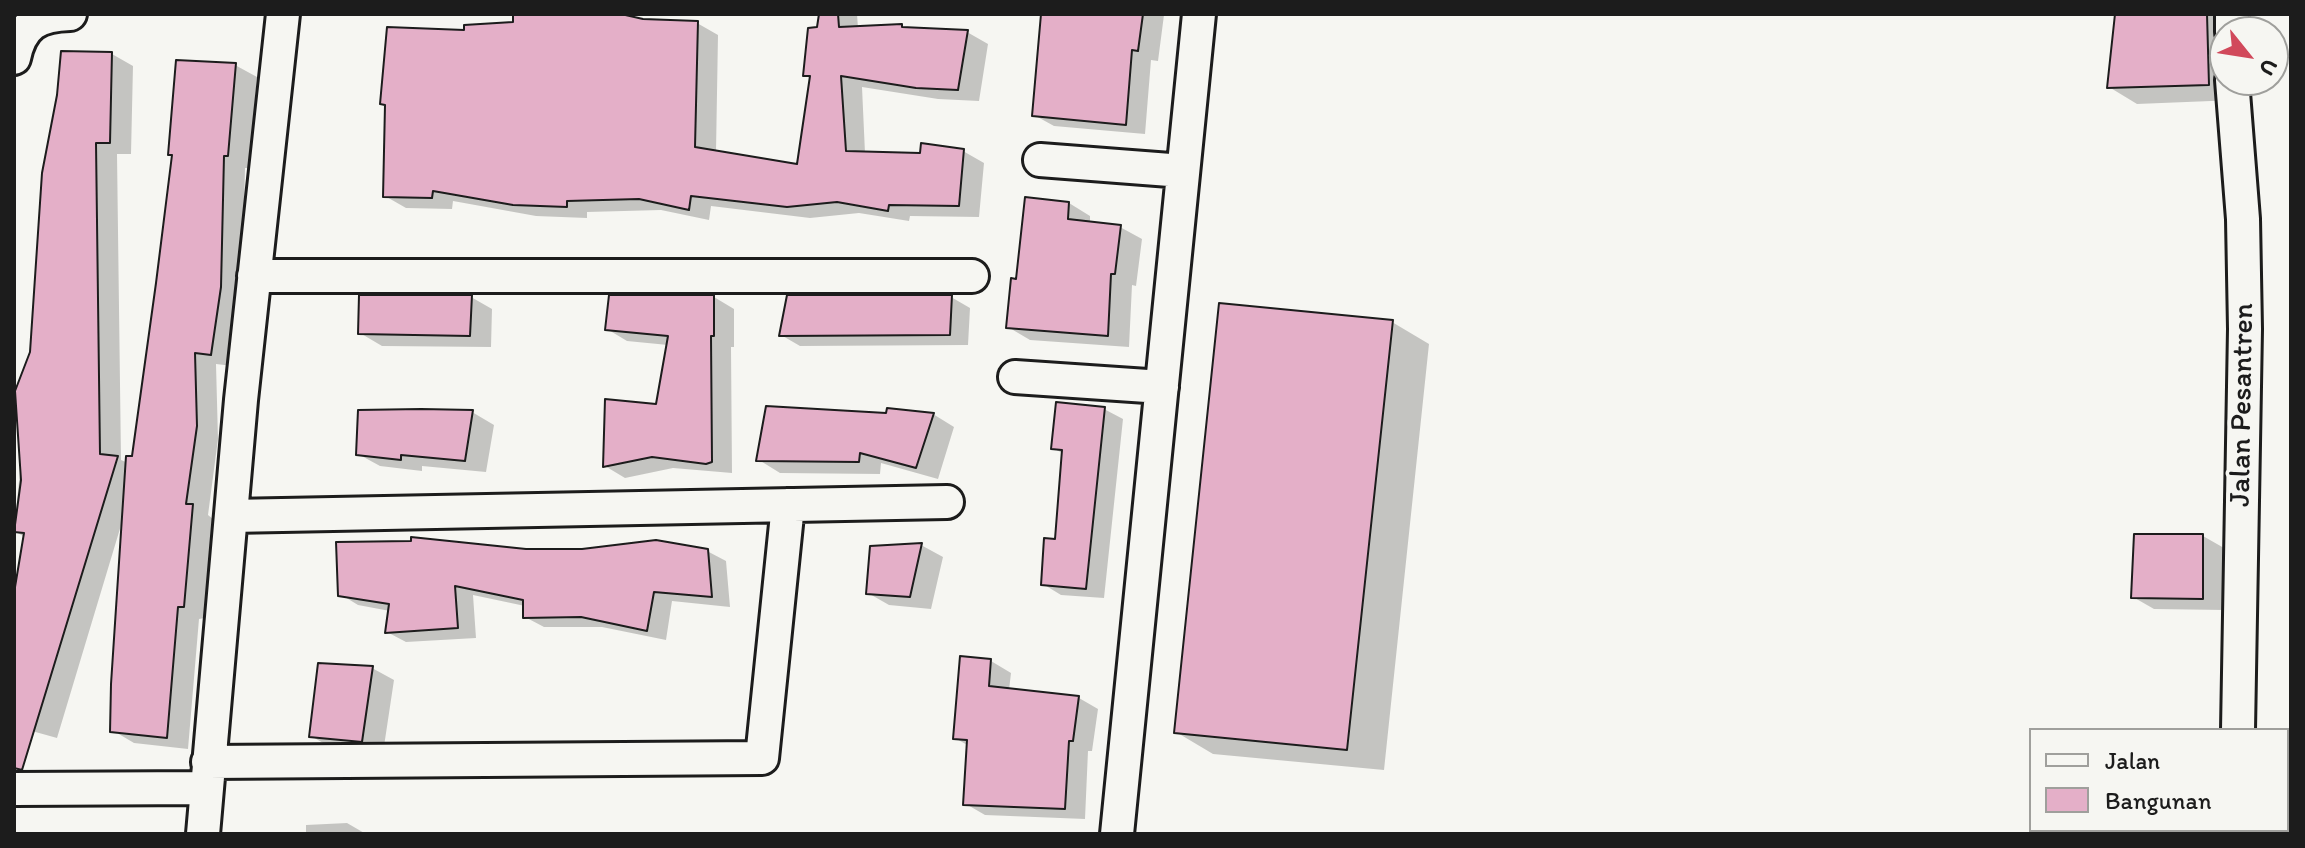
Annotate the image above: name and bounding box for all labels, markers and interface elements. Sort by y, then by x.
north arrow [2209,16,2289,96]
text: U [2253,54,2284,80]
street label: Jalan Pesantren [2223,303,2263,507]
legend [2029,728,2289,832]
text: Jalan [2105,746,2160,775]
text: Bangunan [2105,786,2212,815]

